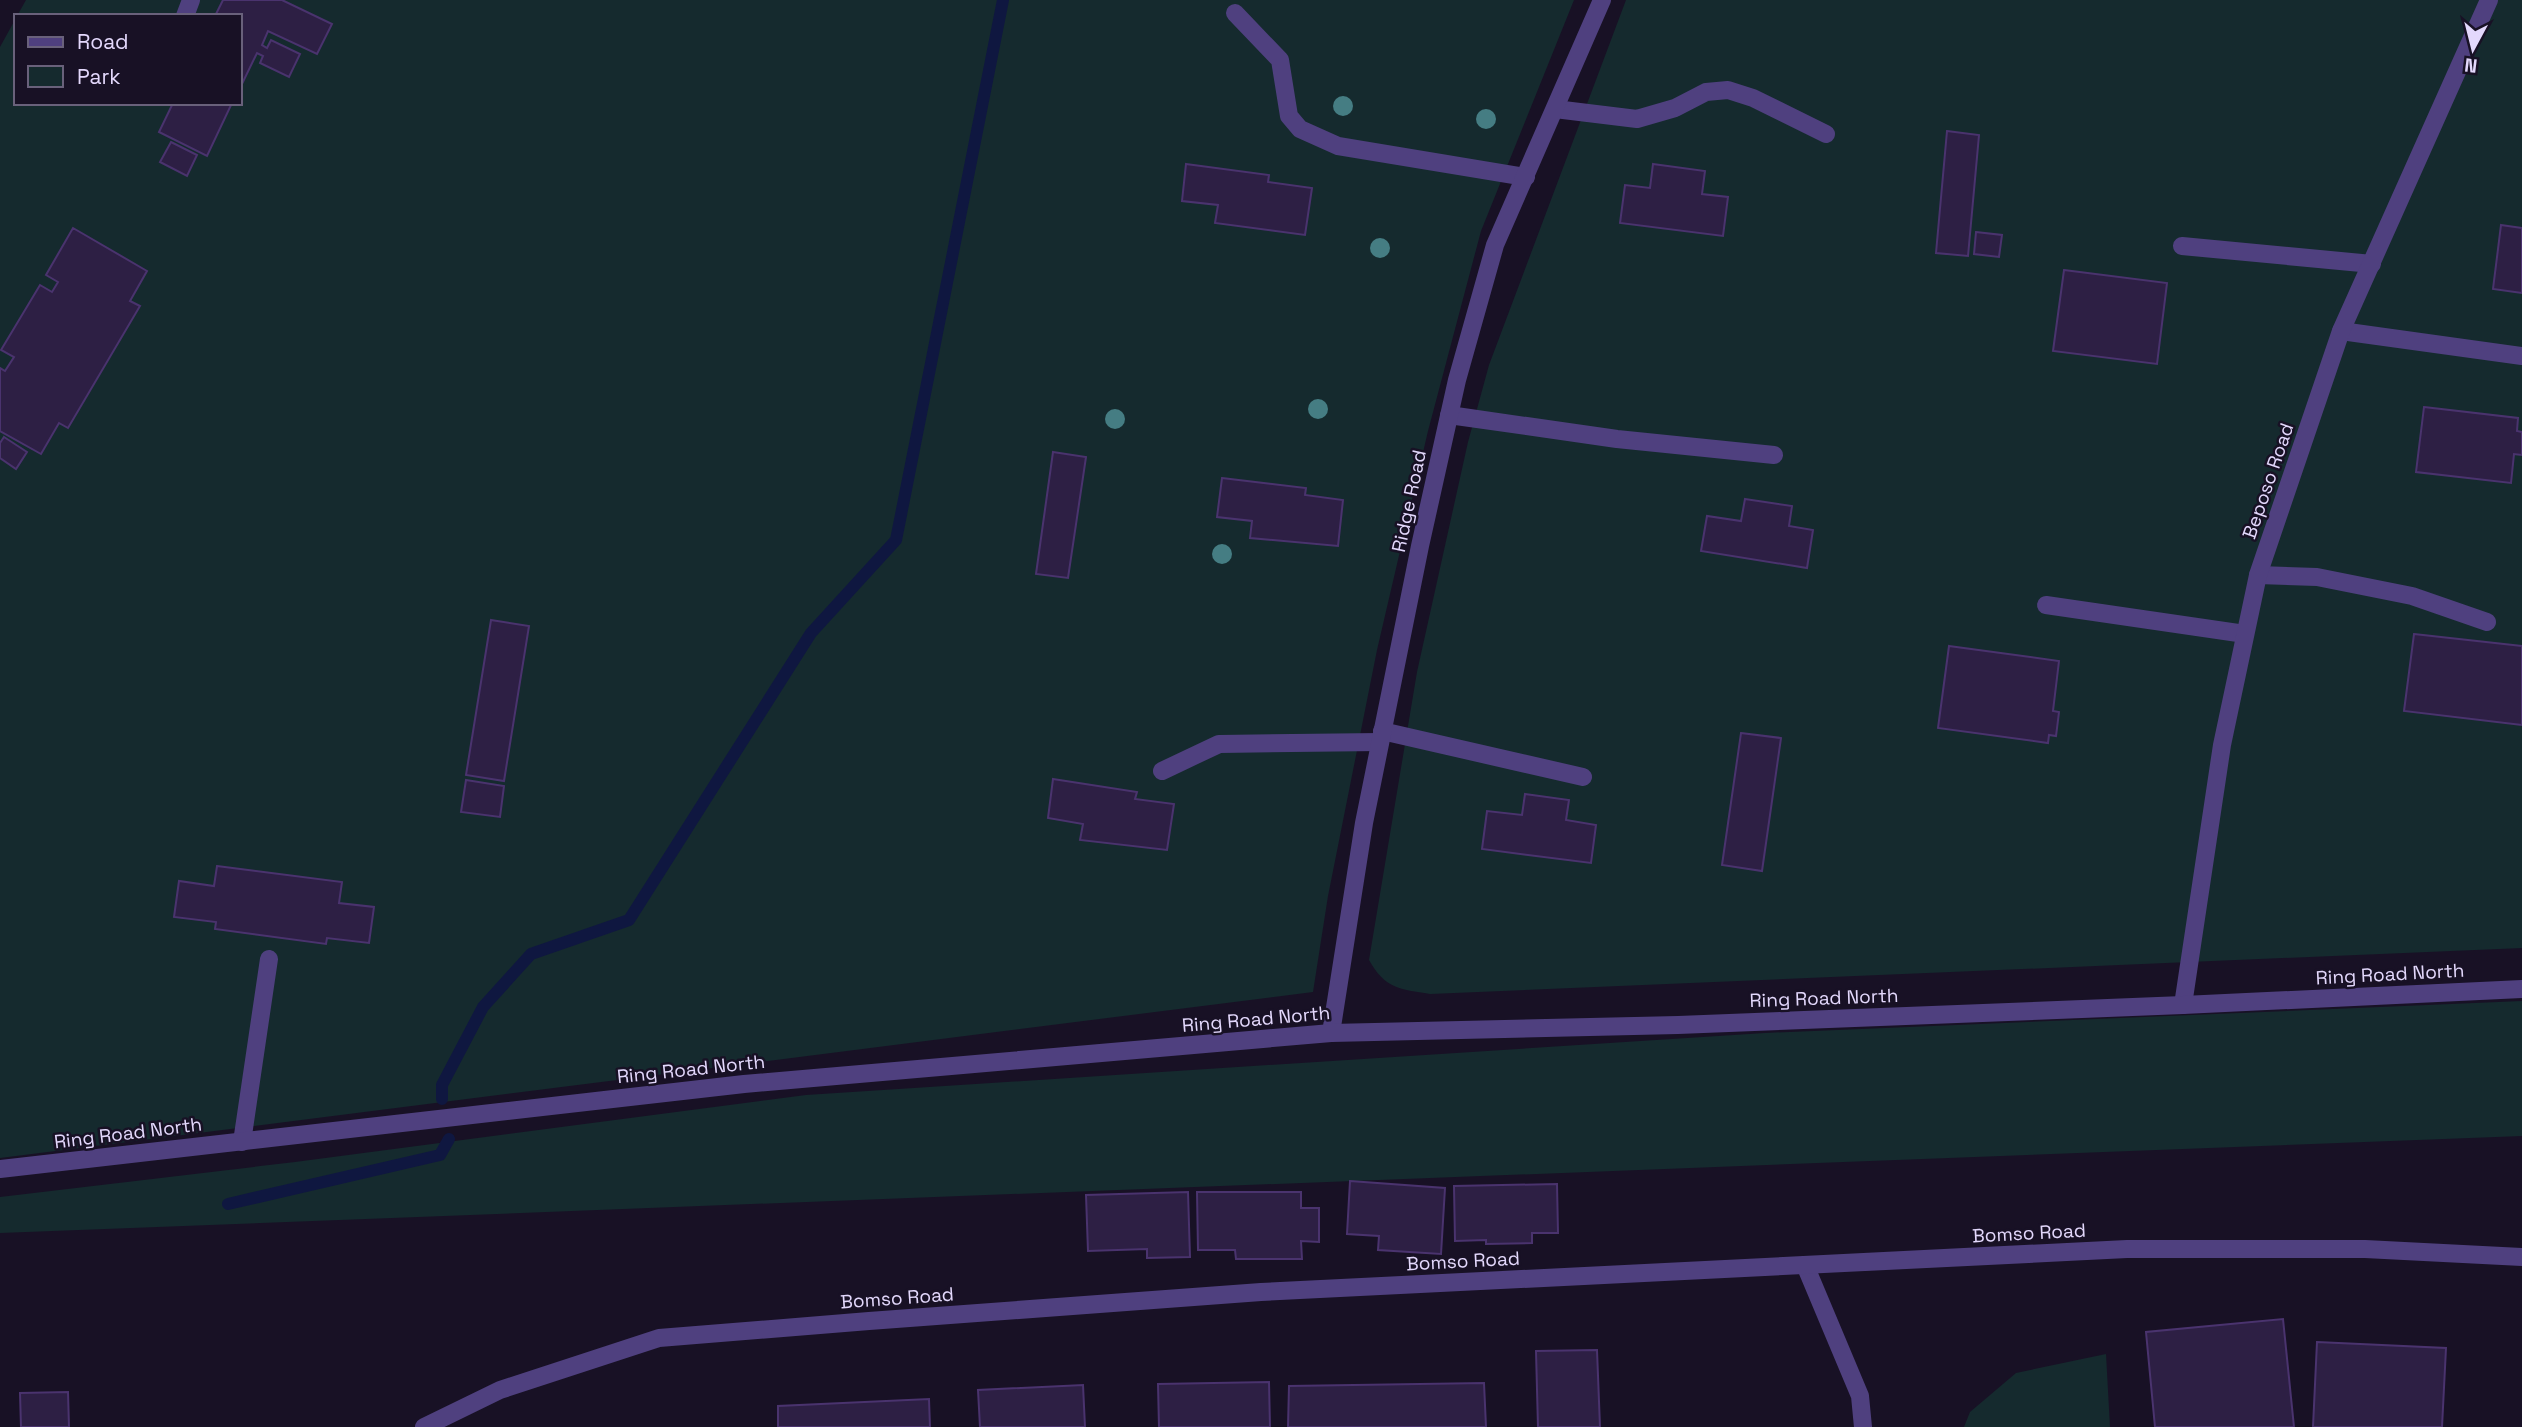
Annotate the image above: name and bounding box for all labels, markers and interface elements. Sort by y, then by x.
legend [14,14,242,105]
north arrow [2438,14,2508,84]
text: Road [77,28,129,55]
text: N [2463,52,2479,79]
text: Park [77,63,121,90]
street label: Beposo Road [2236,420,2300,542]
street label: Ridge Road [1386,448,1432,554]
street label: Ring Road North [2315,958,2465,990]
street label: Ring Road North [1749,983,1899,1013]
street label: Ring Road North [1181,1000,1331,1038]
street label: Ring Road North [616,1049,766,1089]
street label: Ring Road North [53,1112,203,1154]
street label: Bomso Road [1971,1218,2087,1248]
street label: Bomso Road [1405,1246,1521,1276]
street label: Bomso Road [839,1282,955,1314]

